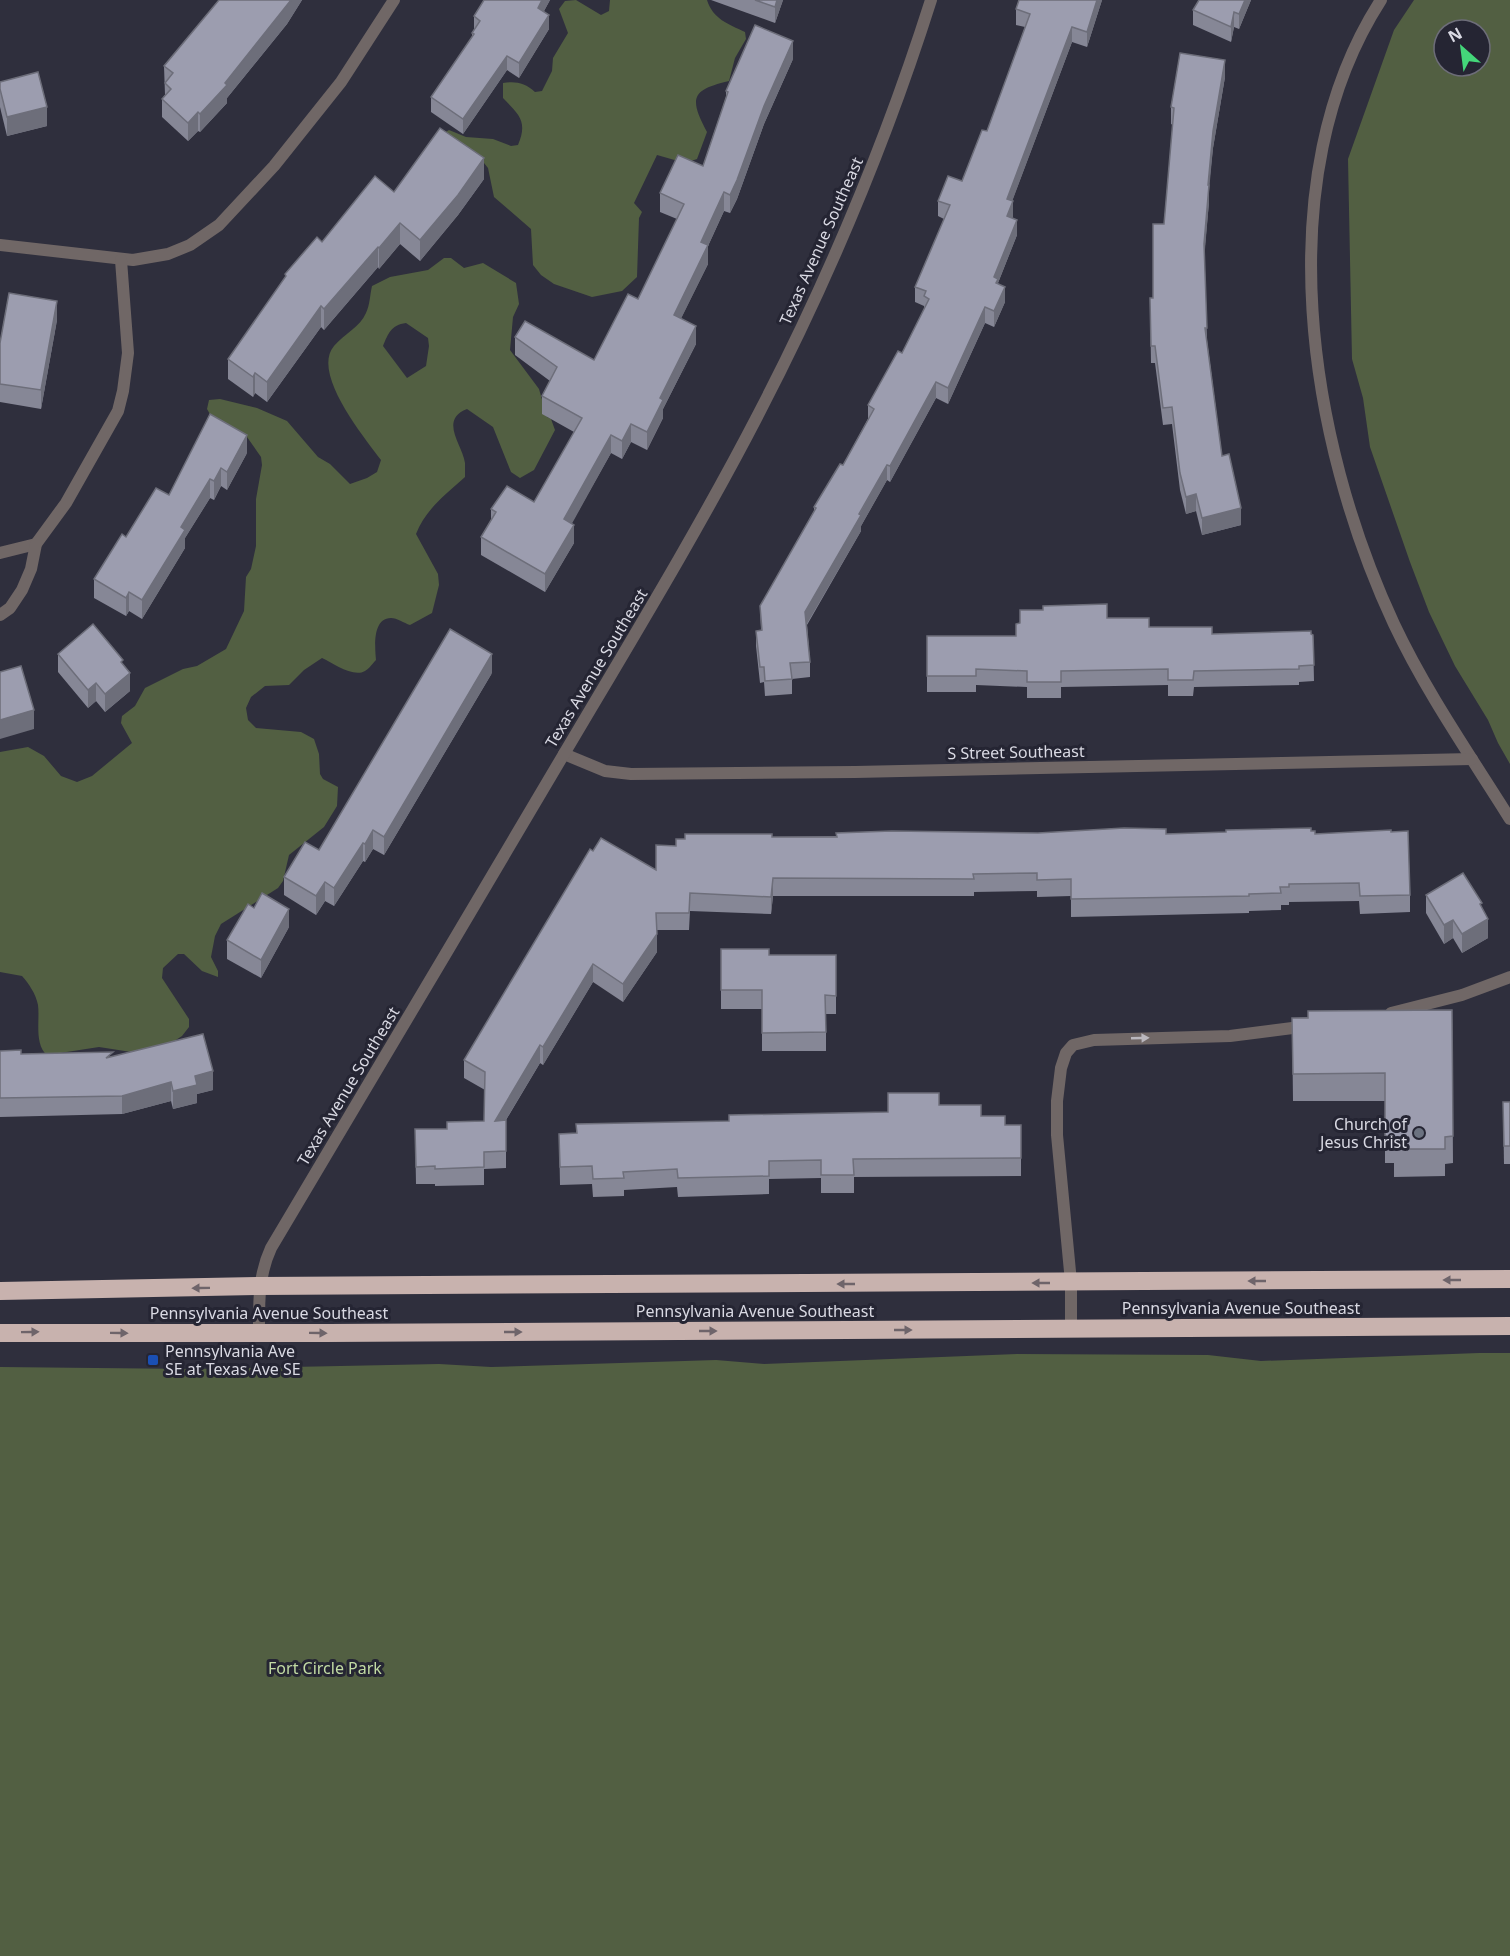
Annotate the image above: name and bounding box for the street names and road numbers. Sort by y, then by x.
street label: Texas Avenue Southeast [774,153,868,328]
street label: Texas Avenue Southeast [540,584,652,751]
street label: S Street Southeast [947,740,1085,764]
street label: Texas Avenue Southeast [292,1002,404,1169]
street label: Pennsylvania Avenue Southeast [1122,1297,1360,1319]
street label: Pennsylvania Avenue Southeast [636,1300,874,1322]
street label: Pennsylvania Avenue Southeast [150,1302,388,1324]

